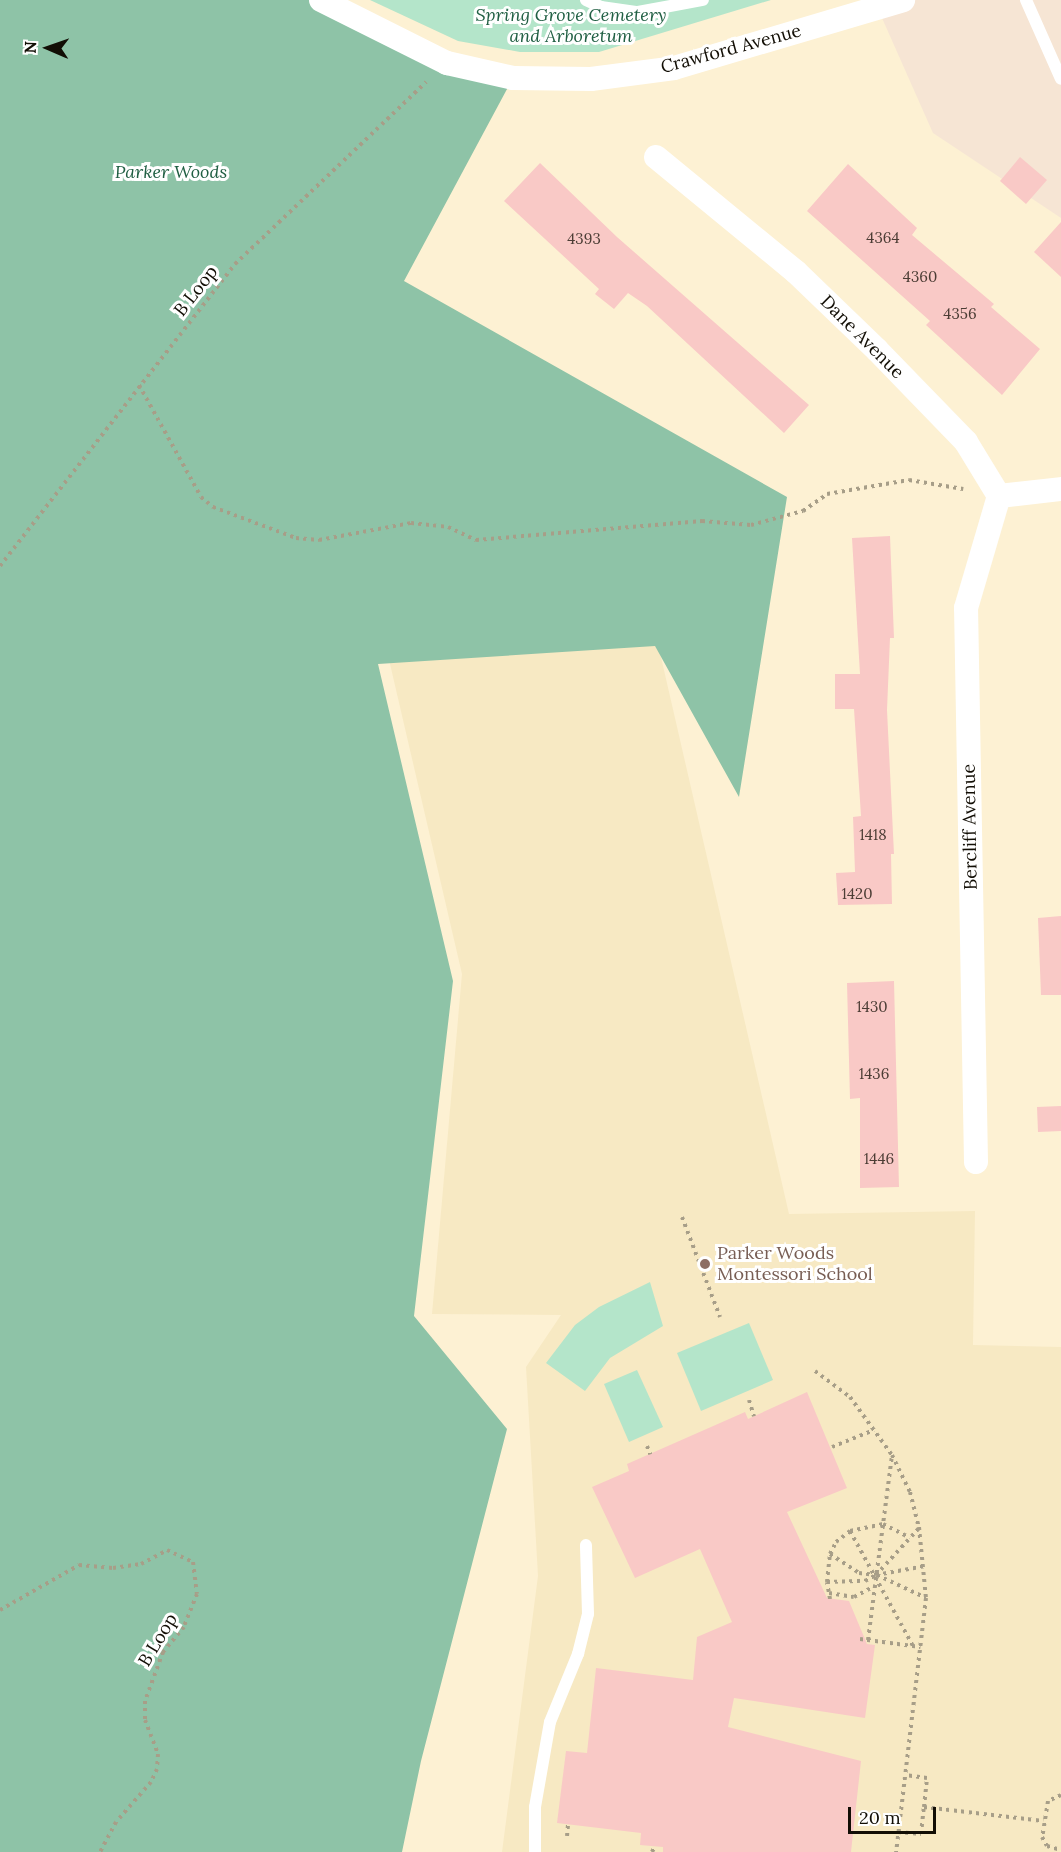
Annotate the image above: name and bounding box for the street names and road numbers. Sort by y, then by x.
street label: Crawford Avenue [658,20,804,78]
street label: B Loop [170,261,222,321]
street label: Dane Avenue [816,291,908,383]
street label: Bercliff Avenue [958,764,982,890]
street label: B Loop [134,1610,182,1670]

